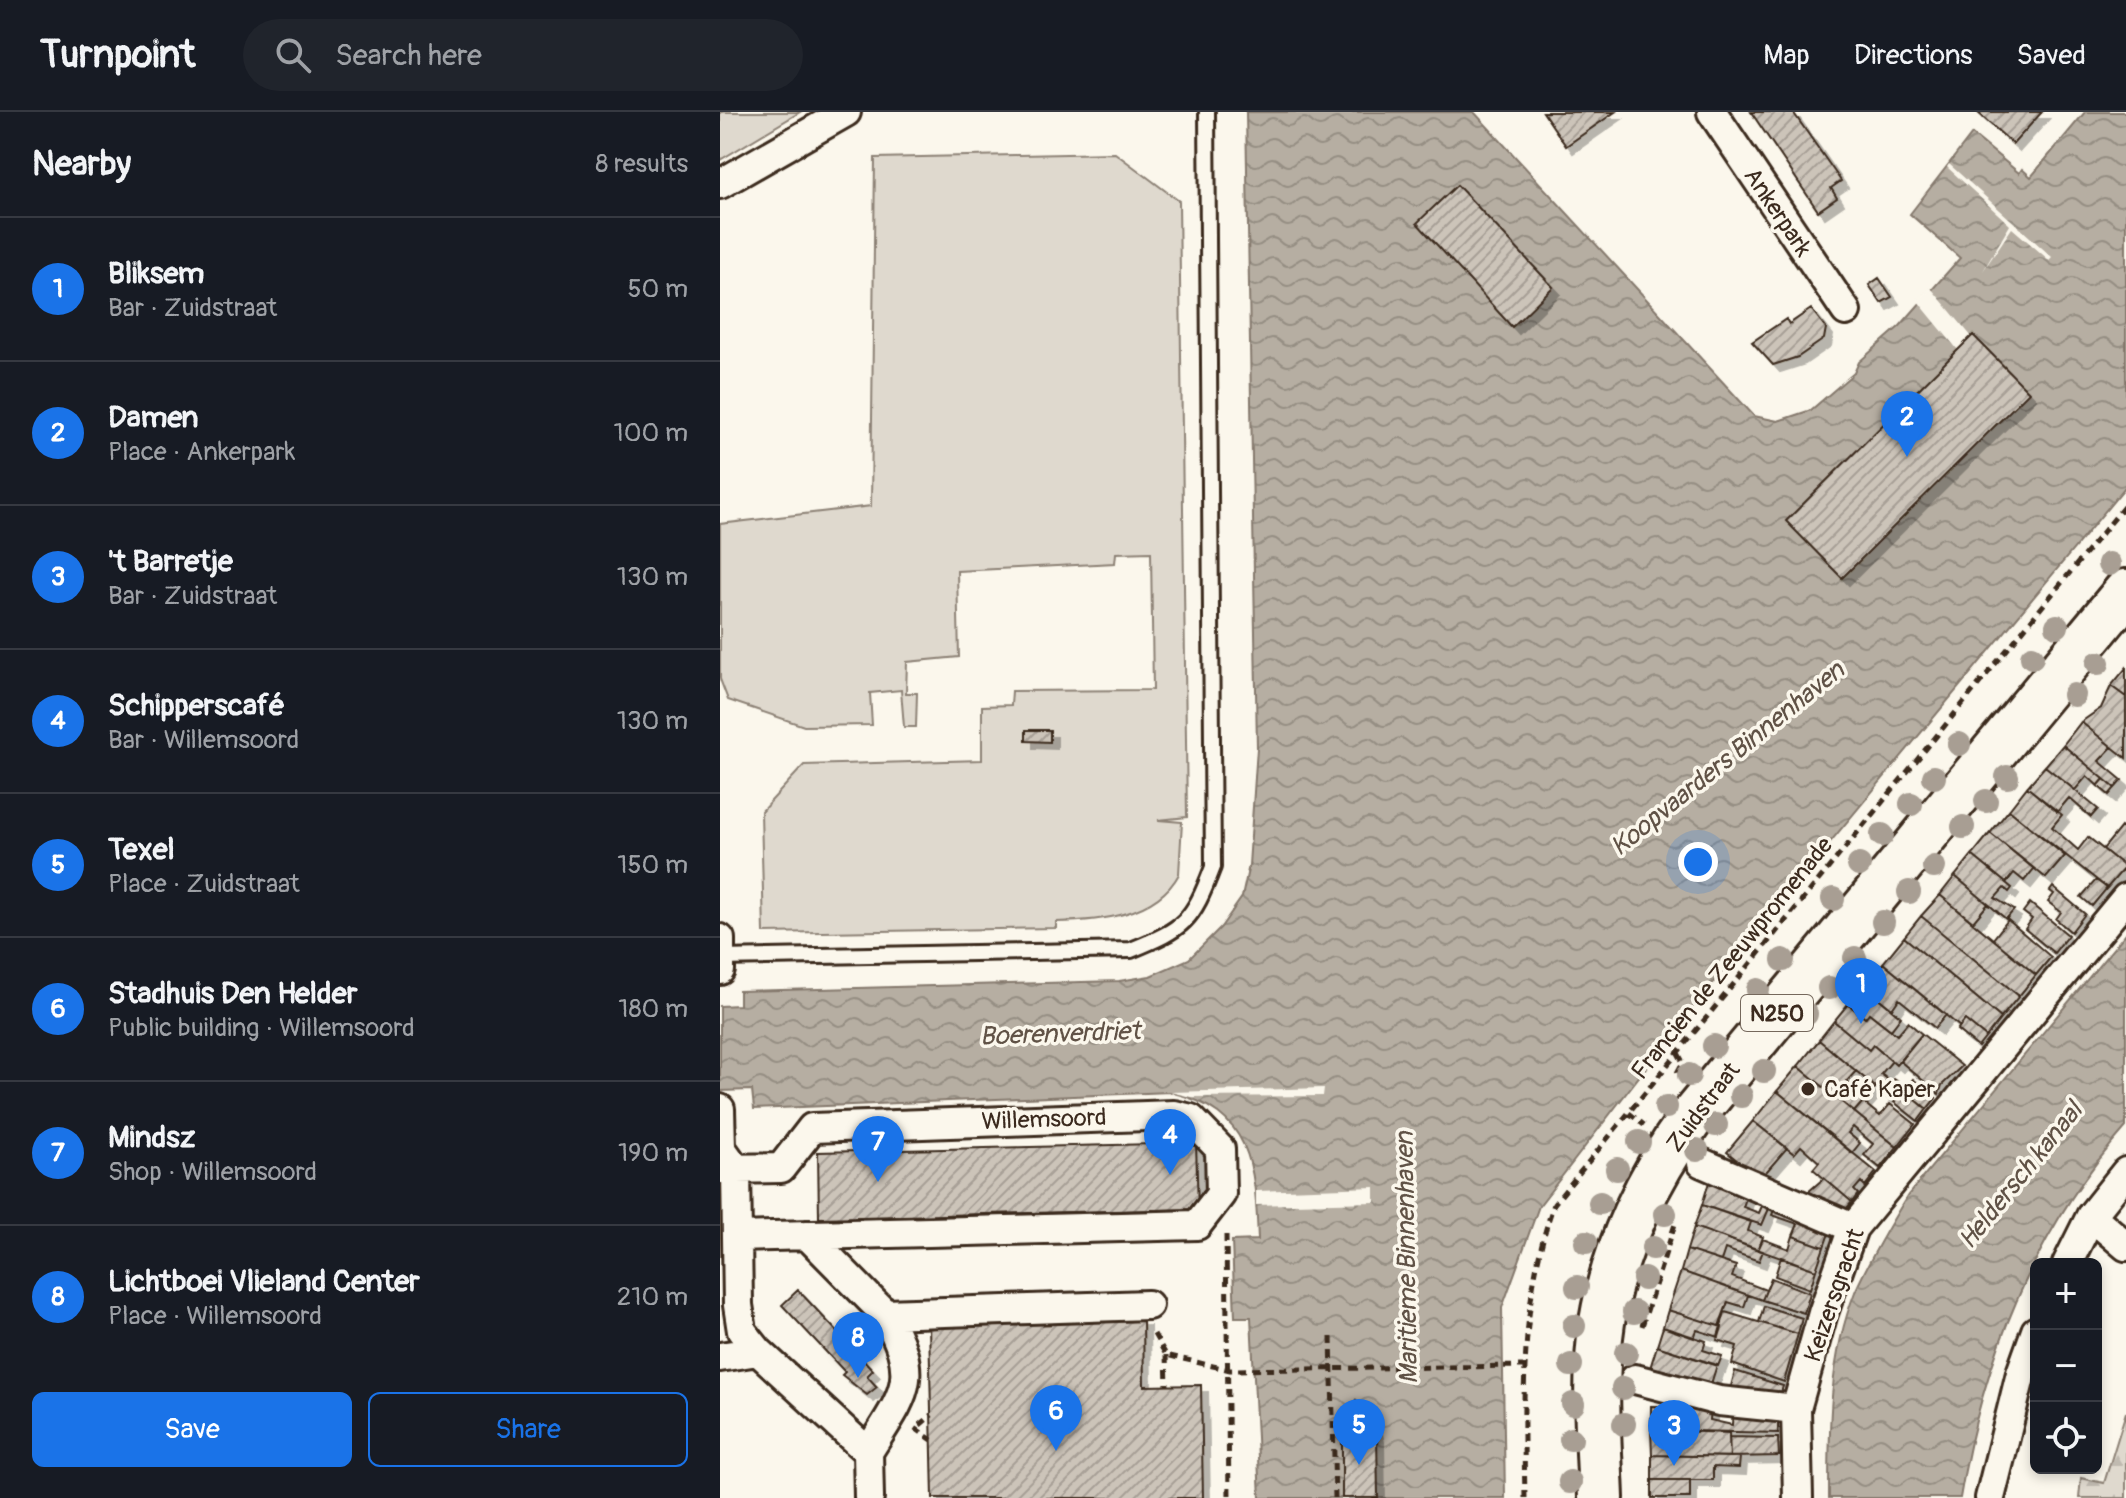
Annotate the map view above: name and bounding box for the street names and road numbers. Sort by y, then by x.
street label: Ankerpark [1737,162,1818,262]
street label: Francien de Zeeuwpromenade [1626,831,1839,1085]
road number: N250 [1741,995,1813,1031]
street label: Zuidstraat [1660,1057,1747,1158]
street label: Willemsoord [981,1103,1107,1136]
street label: Keizersgracht [1798,1224,1871,1366]

